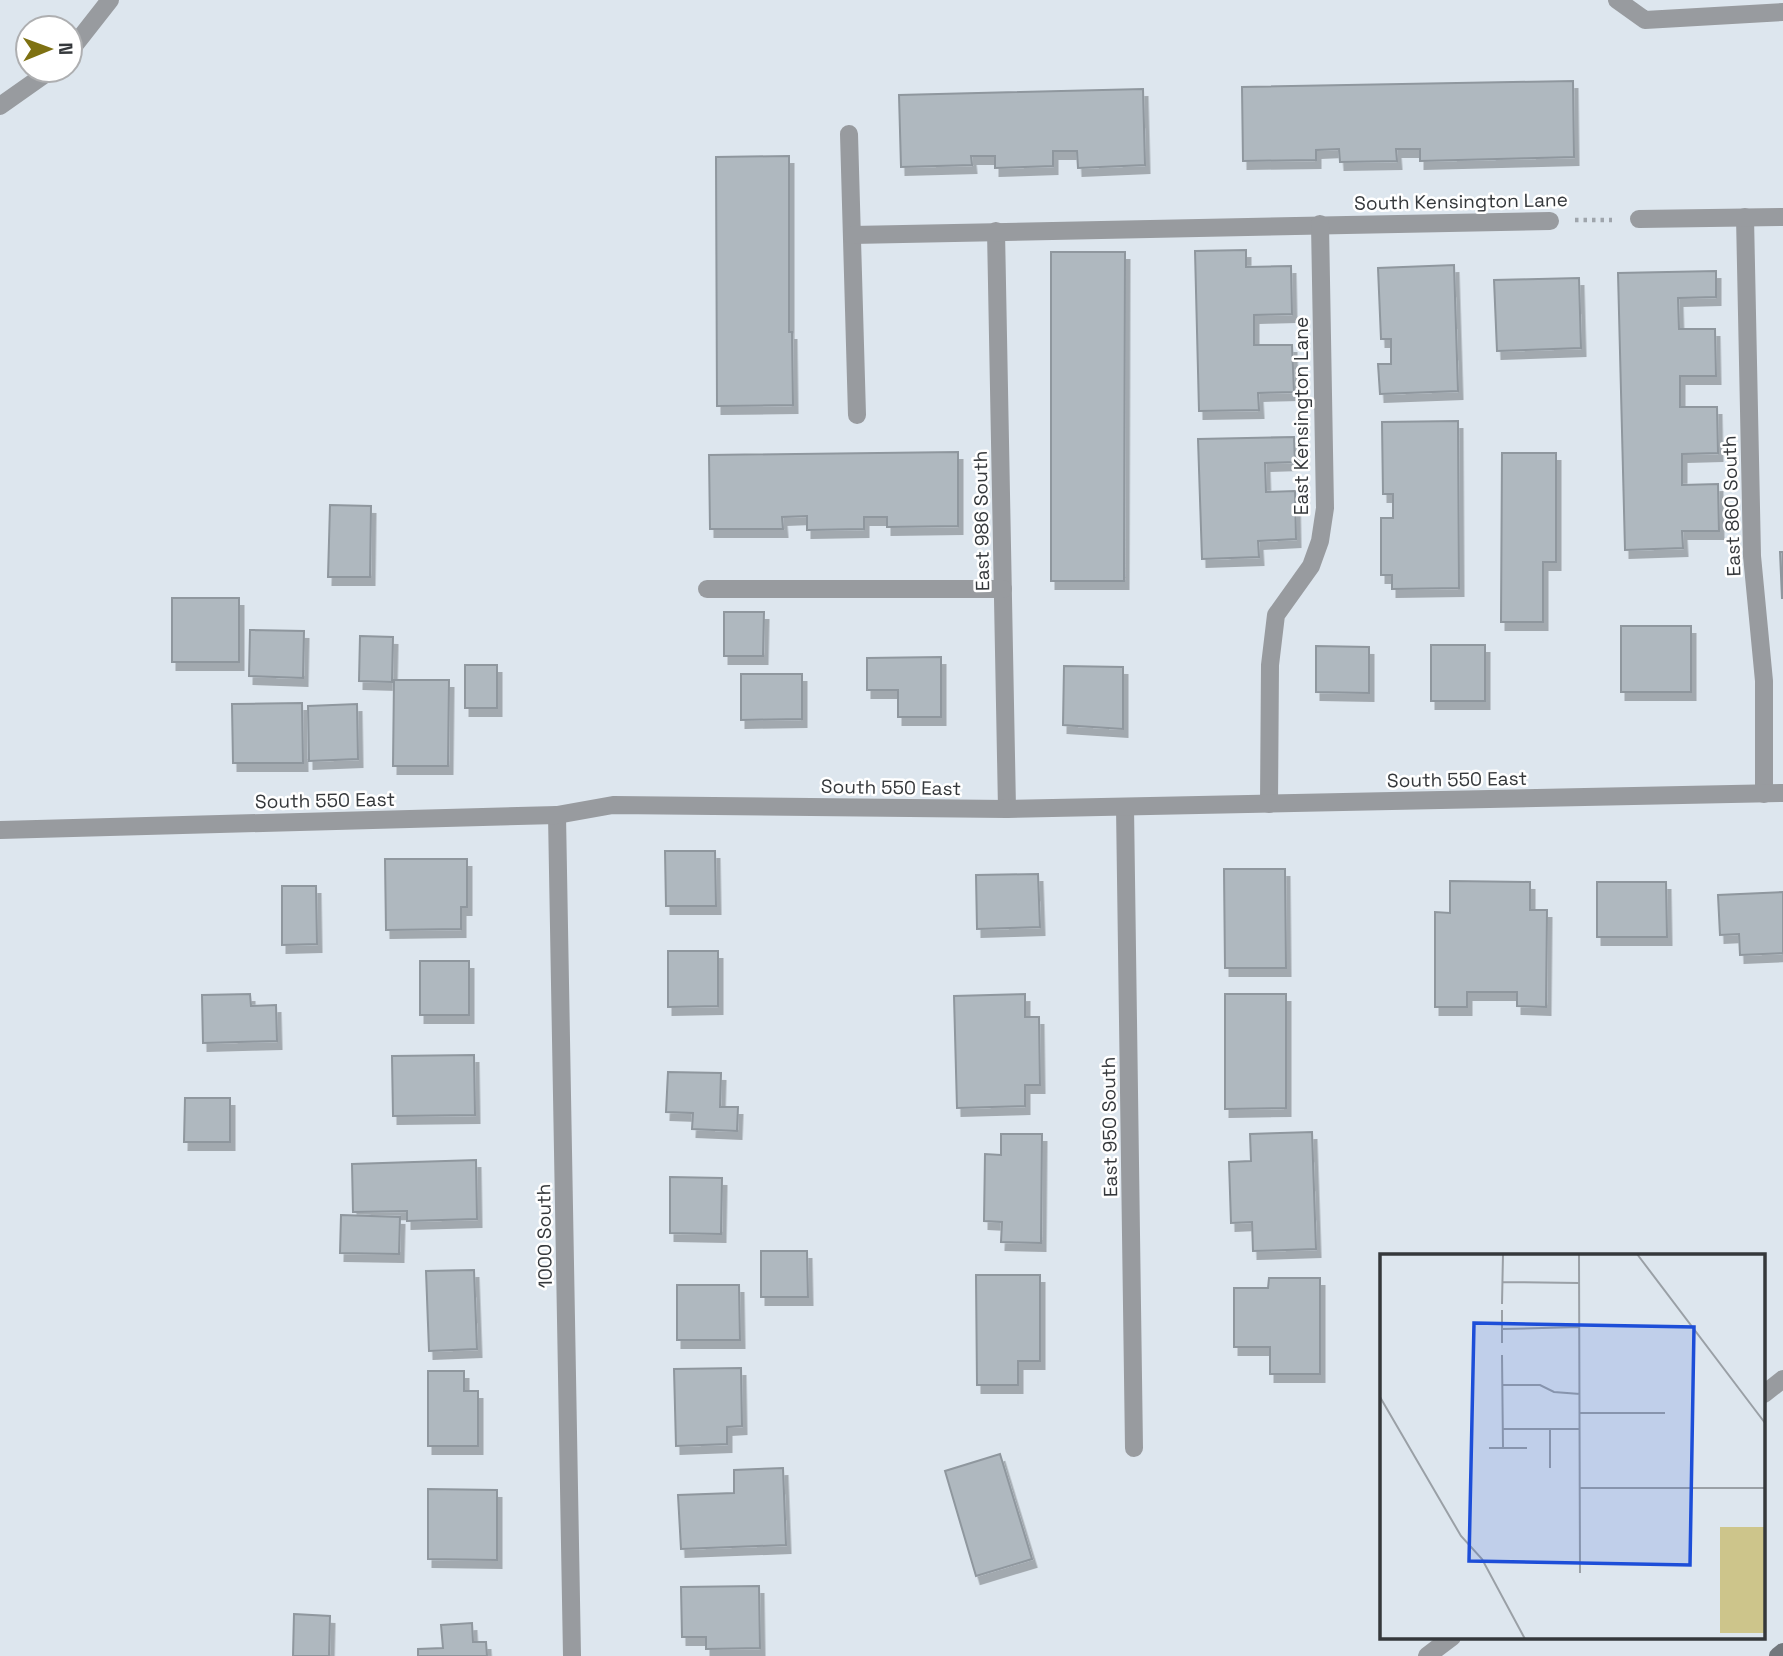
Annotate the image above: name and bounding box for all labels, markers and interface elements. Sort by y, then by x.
north arrow [14,14,84,84]
text: N [53,42,78,55]
street label: South Kensington Lane [1354,187,1568,216]
street label: East Kensington Lane [1289,317,1314,515]
street label: East 860 South [1717,435,1746,577]
street label: East 986 South [968,451,995,591]
street label: South 550 East [1387,766,1527,793]
street label: South 550 East [821,774,961,801]
street label: South 550 East [255,787,395,814]
street label: East 950 South [1096,1057,1123,1197]
street label: 1000 South [531,1183,558,1289]
inset map [1380,1254,1766,1638]

